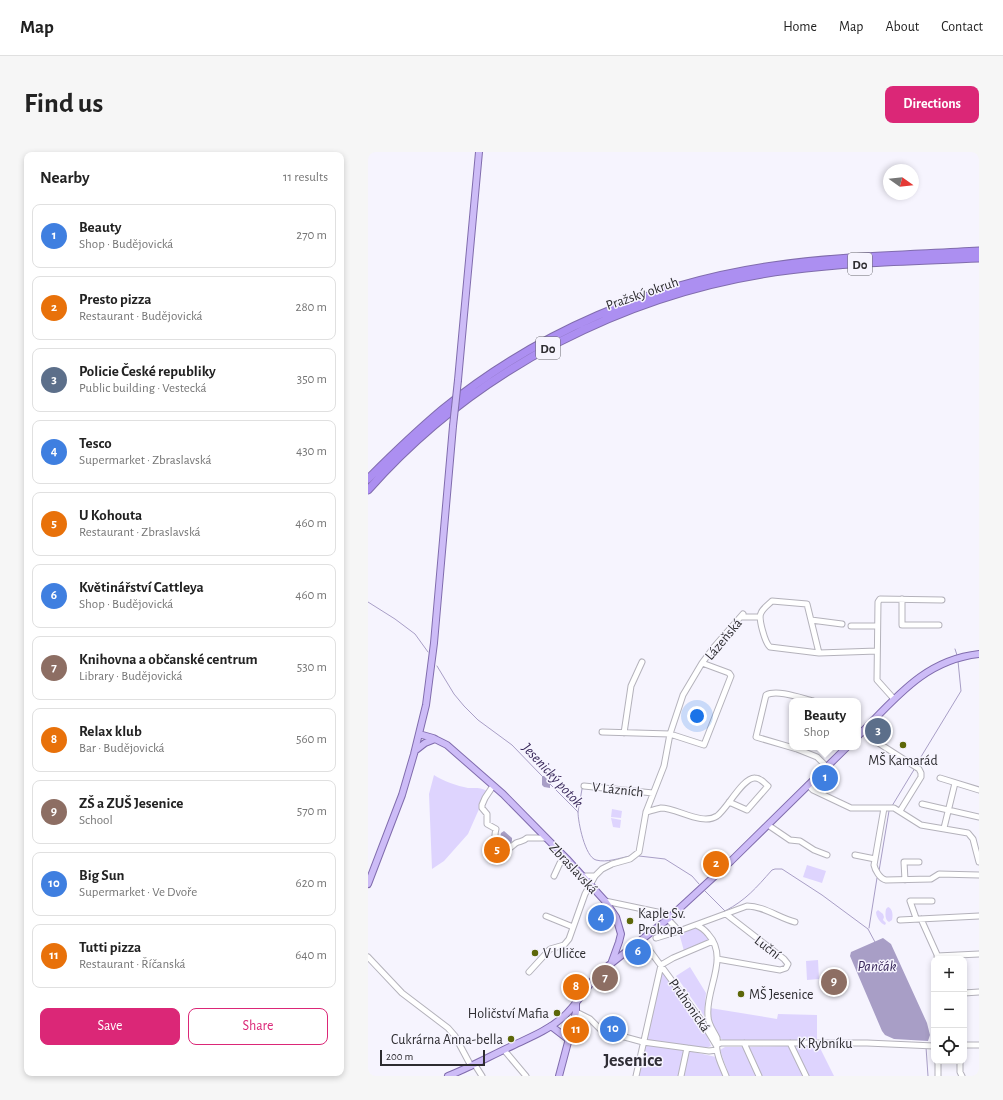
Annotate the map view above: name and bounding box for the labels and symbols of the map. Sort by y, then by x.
north arrow [883,164,919,200]
road number: D0 [848,253,872,275]
street label: Pražský okruh [604,275,680,313]
road number: D0 [536,337,560,359]
street label: Lázeňská [703,616,745,663]
your location [687,706,707,726]
pin: 3 [865,716,891,746]
water label: Jesenický potok [519,740,586,810]
marker: MŠ Kamarád [898,740,908,750]
place label: MŠ Kamarád [868,752,938,768]
pin: 1 [812,763,838,793]
street label: V Lázních [592,780,644,800]
pin: 5 [484,835,510,865]
street label: Zbraslavská [546,841,601,897]
pin: 2 [703,849,729,879]
pin: 4 [588,903,614,933]
place label: Kaple Sv. Prokopa [638,907,686,937]
marker: Kaple Sv. Prokopa [625,916,635,926]
street label: Luční [752,933,784,963]
pin: 6 [625,937,651,967]
place label: V Uličce [543,947,586,961]
marker: V Uličce [530,948,540,958]
water label: Pančák [857,959,897,974]
pin: 7 [592,963,618,993]
pin: 9 [821,967,847,997]
pin: 8 [563,972,589,1002]
street label: Průhonická [666,976,713,1035]
place label: MŠ Jesenice [749,986,814,1002]
marker: MŠ Jesenice [736,989,746,999]
place label: Holičství Mafia [468,1007,550,1021]
marker: Holičství Mafia [552,1008,562,1018]
pin: 10 [600,1014,626,1044]
pin: 11 [563,1015,589,1045]
place label: Cukrárna Anna-bella [391,1033,504,1047]
marker: Cukrárna Anna-bella [506,1034,516,1044]
street label: K Rybníku [798,1037,852,1051]
scale bar [380,1048,485,1067]
district label: Jesenice [603,1052,663,1070]

